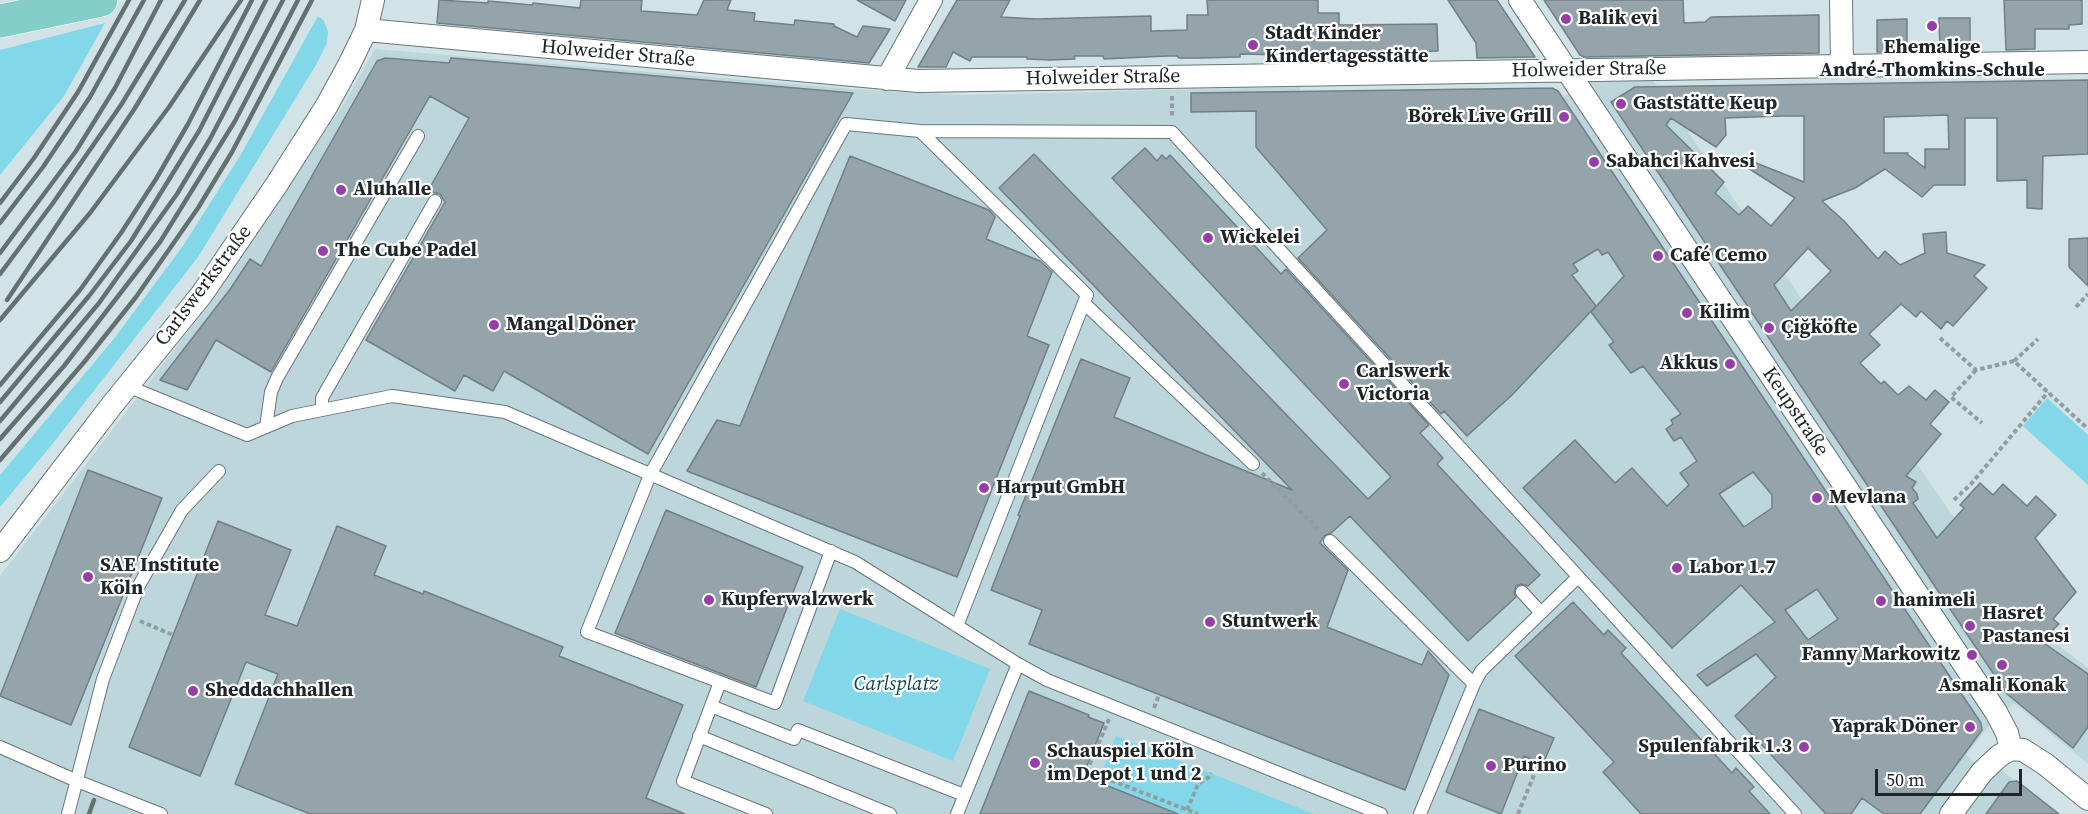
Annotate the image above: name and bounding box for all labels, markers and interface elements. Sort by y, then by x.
place label: Balik evi [1578,7,1658,31]
marker: Balik evi [1559,12,1573,26]
marker: Ehemalige André-Thomkins-Schule [1925,19,1939,33]
place label: Stadt Kinder Kindertagesstätte [1265,22,1428,69]
street label: Holweider Straße [540,35,696,73]
place label: Ehemalige André-Thomkins-Schule [1819,36,2045,83]
marker: Stadt Kinder Kindertagesstätte [1246,38,1260,52]
street label: Holweider Straße [1512,57,1666,83]
street label: Holweider Straße [1026,65,1180,91]
place label: Gaststätte Keup [1633,92,1777,116]
marker: Gaststätte Keup [1614,97,1628,111]
place label: Börek Live Grill [1408,105,1552,129]
marker: Börek Live Grill [1557,110,1571,124]
place label: Sabahci Kahvesi [1606,150,1755,174]
marker: Sabahci Kahvesi [1587,155,1601,169]
place label: Aluhalle [353,178,431,202]
marker: Aluhalle [334,183,348,197]
street label: Carlswerkstraße [151,221,257,351]
place label: Wickelei [1220,226,1300,250]
marker: Wickelei [1201,231,1215,245]
place label: The Cube Padel [335,239,477,263]
marker: The Cube Padel [316,244,330,258]
place label: Café Cemo [1670,244,1767,268]
marker: Café Cemo [1651,249,1665,263]
place label: Kilim [1699,301,1750,325]
marker: Kilim [1680,306,1694,320]
place label: Mangal Döner [506,313,636,337]
place label: Çiğköfte [1781,316,1857,340]
marker: Mangal Döner [487,318,501,332]
marker: Çiğköfte [1762,321,1776,335]
place label: Akkus [1660,352,1718,376]
marker: Akkus [1723,357,1737,371]
place label: Carlswerk Victoria [1356,360,1450,407]
street label: Keupstraße [1757,363,1833,461]
marker: Carlswerk Victoria [1337,377,1351,391]
place label: Harput GmbH [996,476,1125,500]
marker: Harput GmbH [977,481,991,495]
place label: Mevlana [1829,486,1906,510]
marker: Mevlana [1810,491,1824,505]
place label: SAE Institute Köln [100,554,219,601]
place label: Labor 1.7 [1689,556,1776,580]
marker: Labor 1.7 [1670,561,1684,575]
marker: SAE Institute Köln [81,570,95,584]
place label: Kupferwalzwerk [721,588,874,612]
place label: hanimeli [1893,589,1975,613]
marker: Kupferwalzwerk [702,593,716,607]
marker: hanimeli [1874,594,1888,608]
place label: Hasret Pastanesi [1982,602,2070,649]
place label: Stuntwerk [1222,610,1318,634]
marker: Stuntwerk [1203,615,1217,629]
marker: Hasret Pastanesi [1963,619,1977,633]
place label: Fanny Markowitz [1802,643,1960,667]
marker: Fanny Markowitz [1965,648,1979,662]
marker: Asmali Konak [1995,658,2009,672]
park label: Carlsplatz [854,673,938,697]
place label: Asmali Konak [1938,674,2066,698]
place label: Sheddachhallen [205,679,353,703]
marker: Sheddachhallen [186,684,200,698]
place label: Yaprak Döner [1832,715,1958,739]
marker: Yaprak Döner [1963,720,1977,734]
place label: Spulenfabrik 1.3 [1638,735,1792,759]
place label: Schauspiel Köln im Depot 1 und 2 [1047,740,1202,787]
marker: Spulenfabrik 1.3 [1797,740,1811,754]
place label: Purino [1503,754,1567,778]
marker: Schauspiel Köln im Depot 1 und 2 [1028,756,1042,770]
scale bar [1878,757,2025,795]
marker: Purino [1484,759,1498,773]
text: 50 m [1886,767,1924,792]

